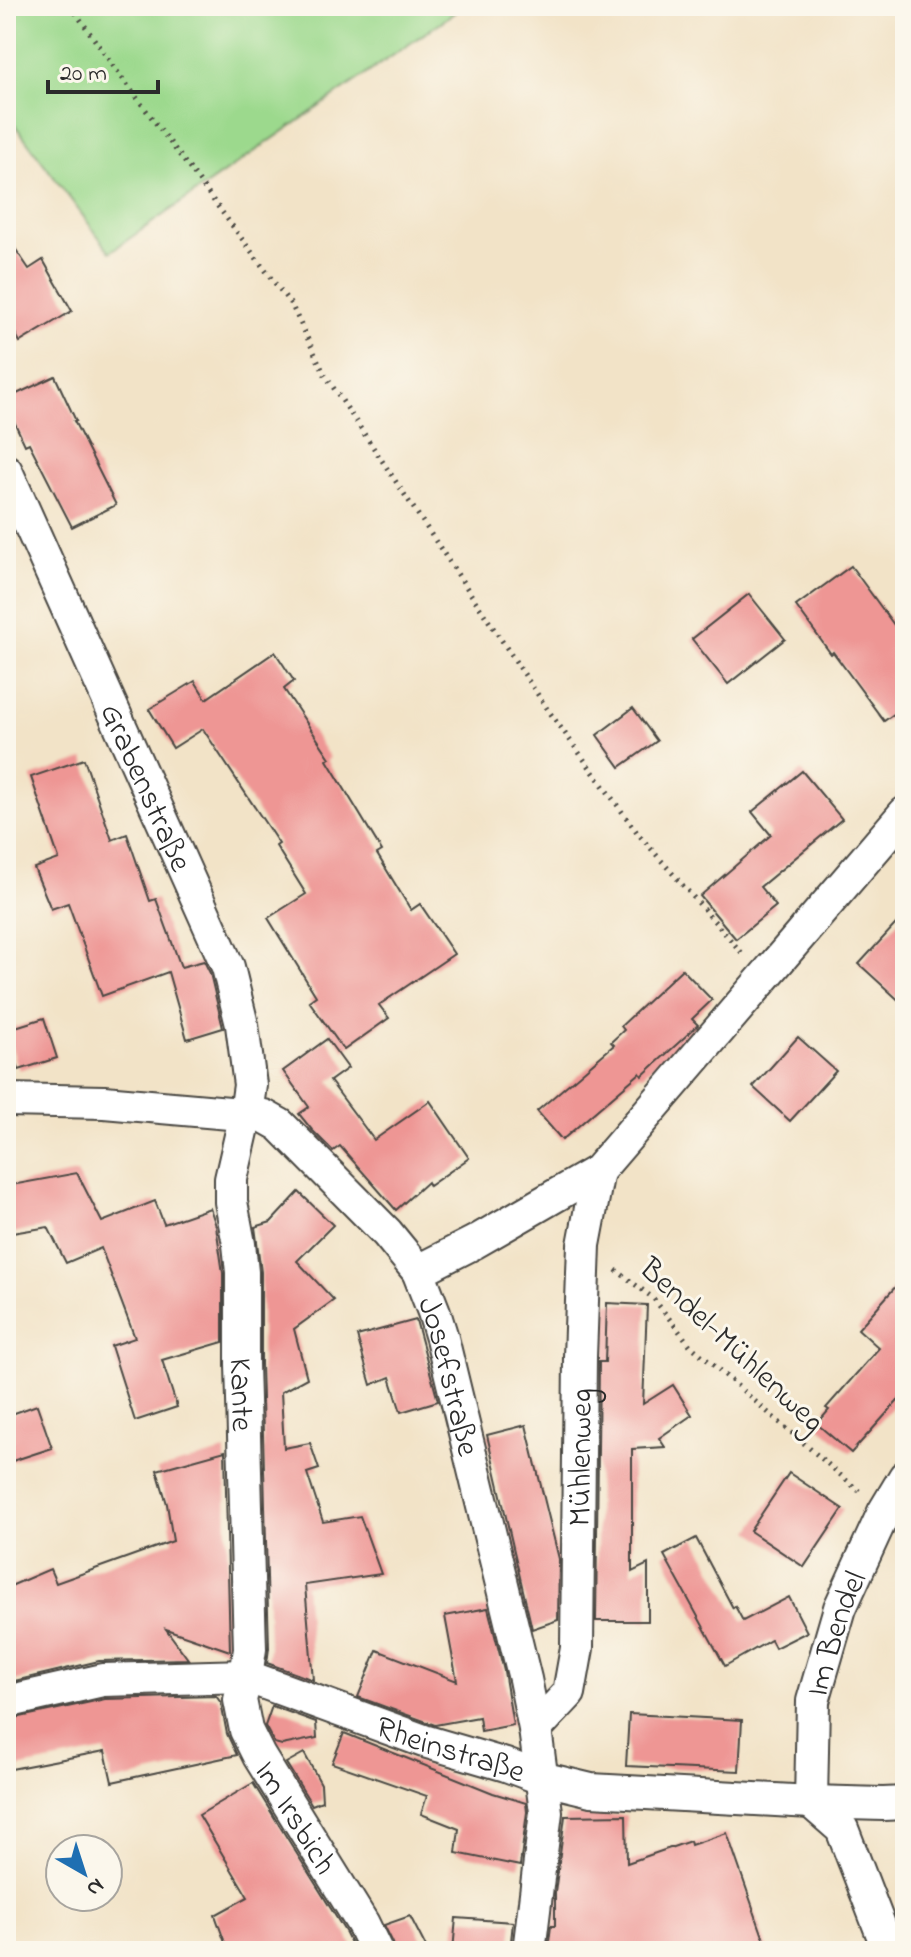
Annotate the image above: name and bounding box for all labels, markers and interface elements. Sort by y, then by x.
scale bar [48,44,158,94]
text: 20 m [60,57,107,92]
street label: Grabenstraße [86,697,203,880]
street label: Bendel-Mühlenweg [626,1247,834,1445]
street label: Josefstraße [403,1290,490,1462]
street label: Kante [215,1357,264,1433]
street label: Mühlenweg [558,1388,607,1527]
street label: Im Bendel [795,1564,881,1703]
street label: Rheinstraße [369,1705,532,1797]
street label: Im Irsbich [241,1753,347,1885]
north arrow [44,1833,124,1913]
text: N [79,1869,111,1903]

